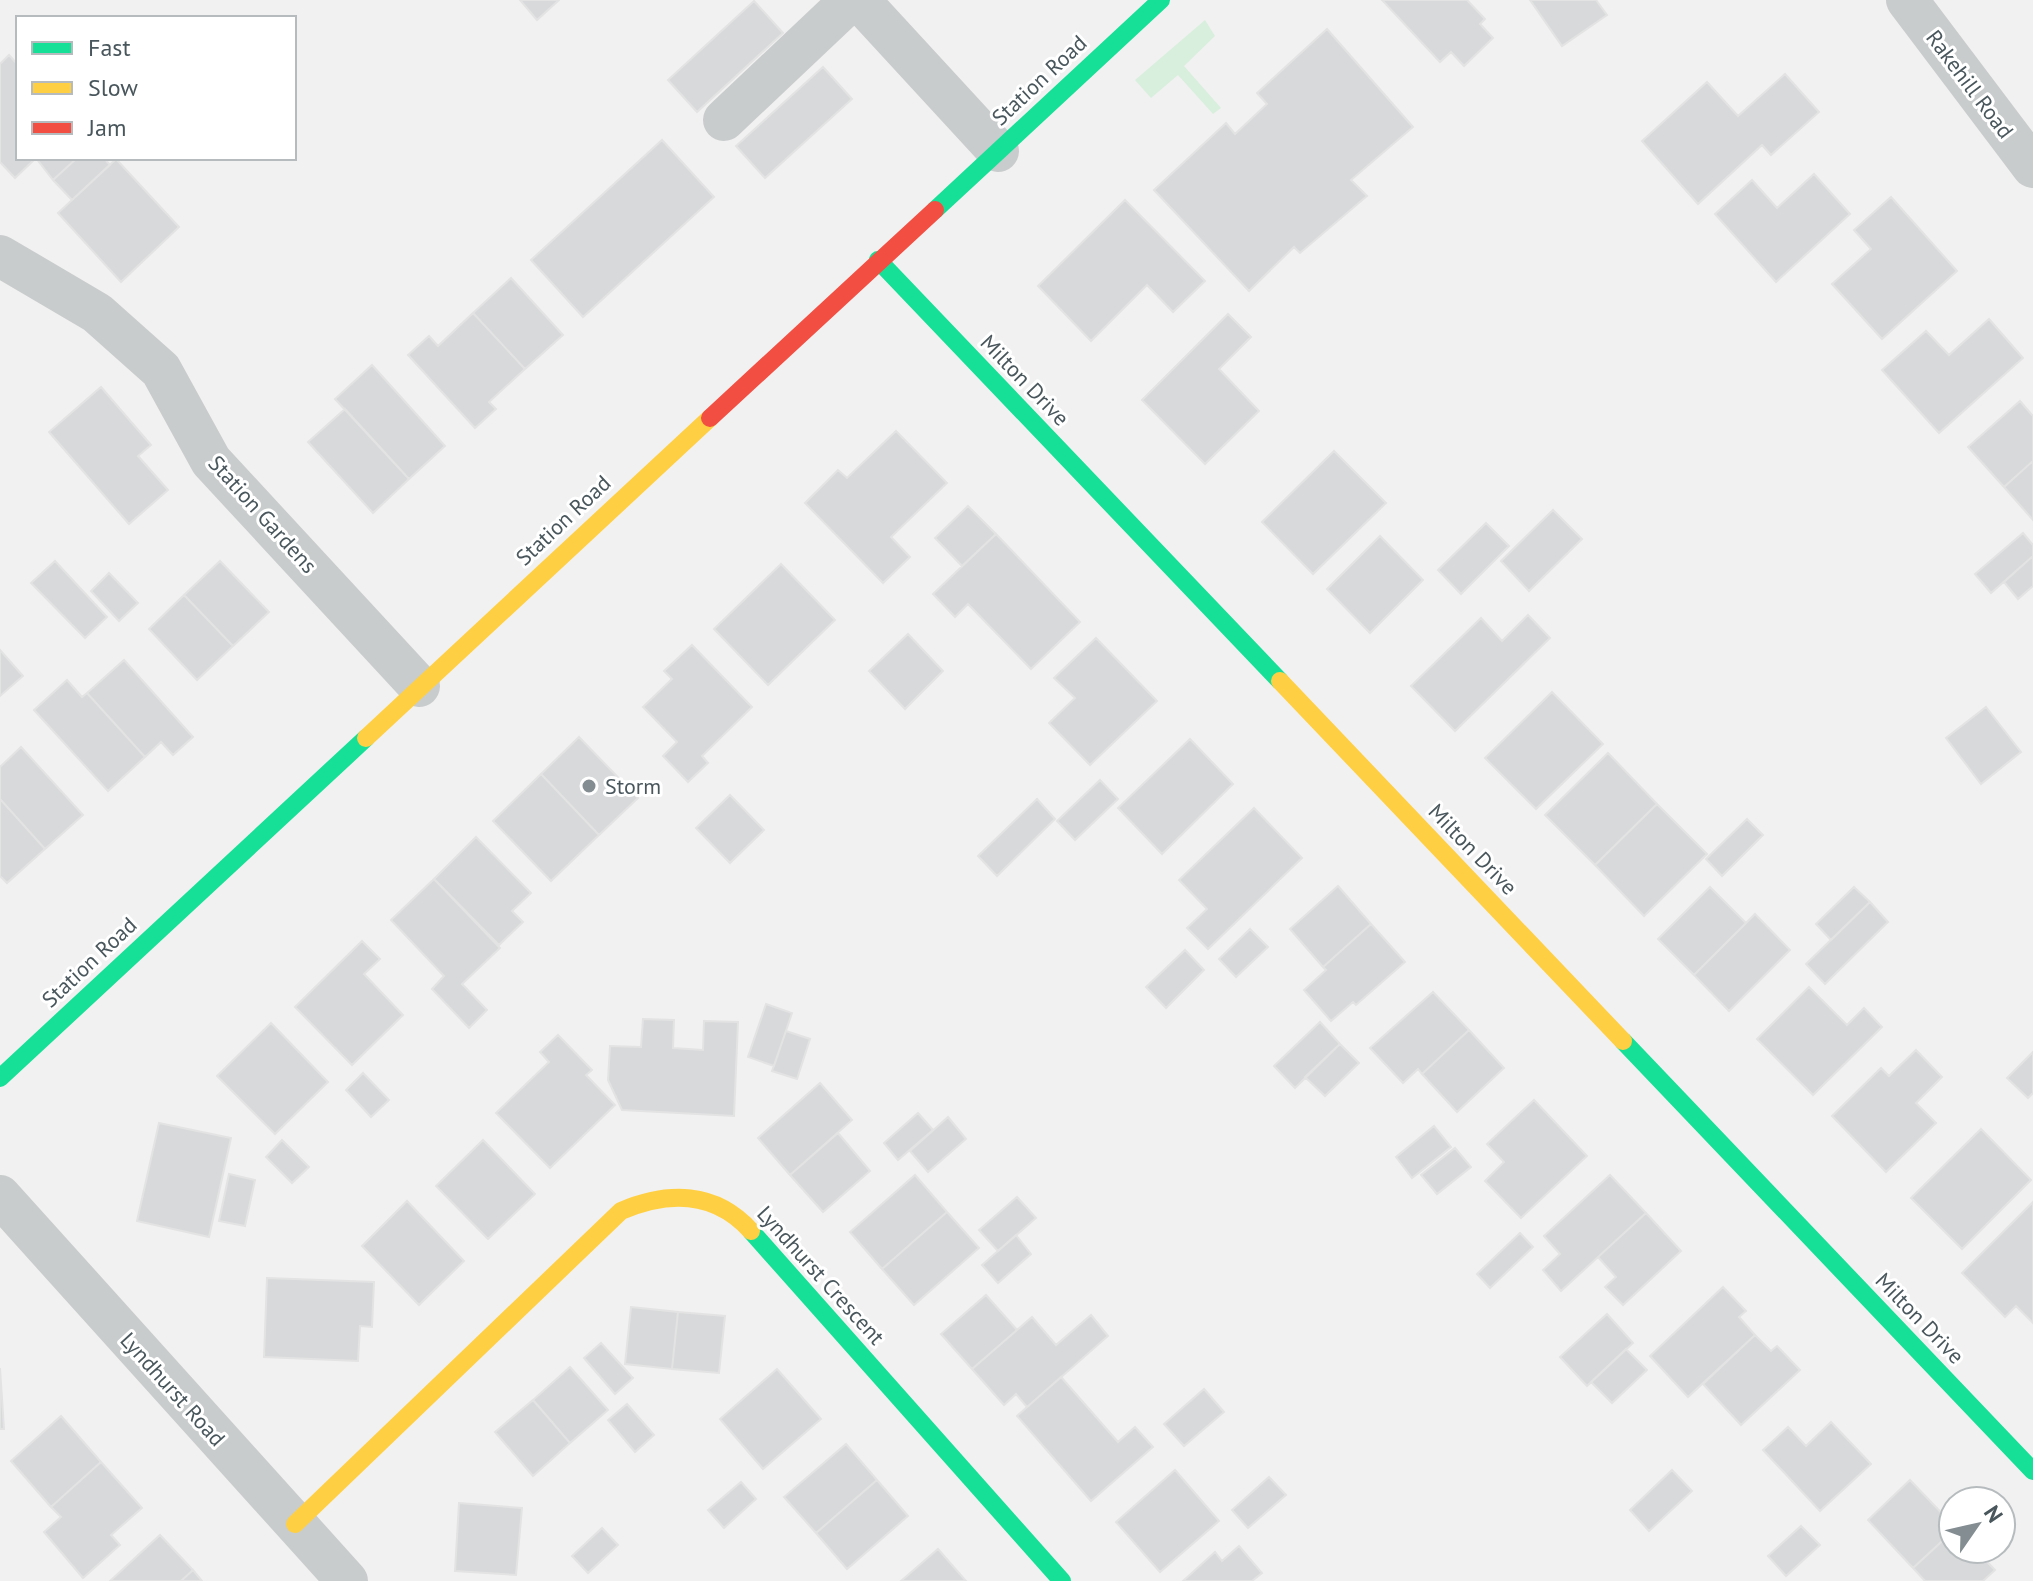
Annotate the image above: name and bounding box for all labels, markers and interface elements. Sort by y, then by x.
legend [16,16,296,160]
street label: Rakehill Road [1920,24,2020,144]
street label: Station Road [986,29,1092,131]
text: Fast [88,32,131,63]
text: Slow [88,72,138,103]
text: Jam [87,112,126,143]
street label: Milton Drive [975,329,1075,431]
street label: Station Gardens [203,449,323,579]
street label: Station Road [510,469,616,571]
place label: Storm [605,772,661,800]
marker: Storm [580,777,598,795]
street label: Milton Drive [1423,798,1523,900]
street label: Station Road [36,911,142,1013]
street label: Lyndhurst Crescent [751,1200,891,1351]
street label: Milton Drive [1870,1267,1970,1369]
street label: Lyndhurst Road [114,1326,232,1452]
north arrow [1937,1485,2017,1565]
text: N [1978,1500,2009,1528]

